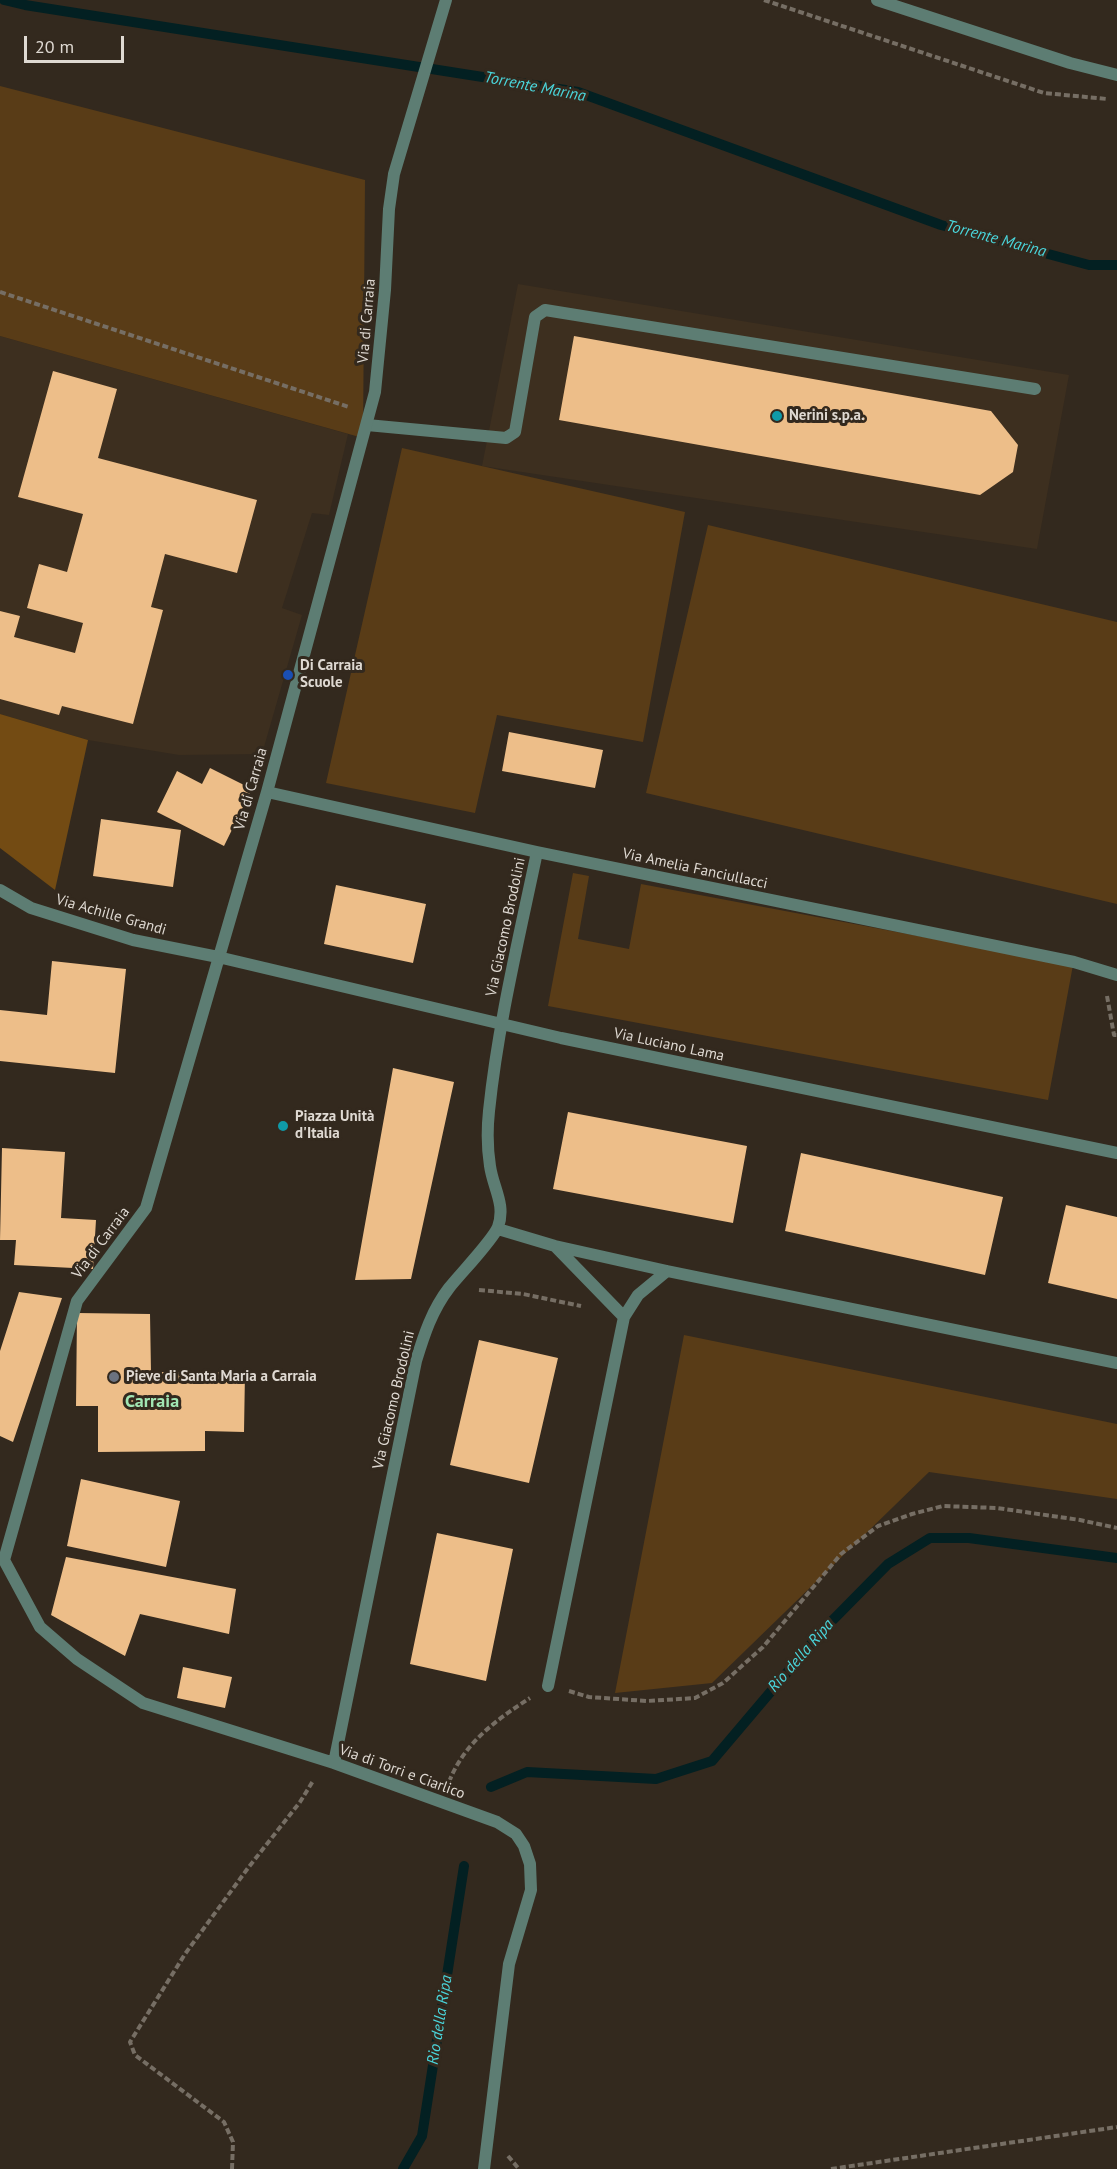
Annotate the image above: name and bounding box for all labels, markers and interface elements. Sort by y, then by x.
scale bar [27,24,128,62]
text: 20 m [35,35,74,58]
water label: Torrente Marina [483,68,587,106]
water label: Torrente Marina [944,216,1048,262]
street label: Via di Carraia [354,278,380,364]
place label: Nerini s.p.a. [789,407,865,425]
marker: Nerini s.p.a. [770,409,784,423]
place label: Di Carraia Scuole [300,657,363,692]
marker: Di Carraia Scuole [281,668,295,682]
street label: Via di Carraia [231,746,271,832]
street label: Via Amelia Fanciullacci [621,845,769,893]
street label: Via Giacomo Brodolini [482,856,530,998]
street label: Via Achille Grandi [54,891,168,939]
street label: Via Luciano Lama [612,1025,726,1065]
place label: Piazza Unità d'Italia [295,1108,374,1143]
marker: Piazza Unità d'Italia [276,1119,290,1133]
street label: Via di Carraia [68,1204,134,1282]
street label: Via Giacomo Brodolini [369,1329,419,1471]
place label: Pieve di Santa Maria a Carraia [126,1368,317,1386]
marker: Pieve di Santa Maria a Carraia [107,1370,121,1384]
district label: Carraia [125,1391,179,1413]
water label: Rio della Ripa [764,1616,838,1696]
street label: Via di Torri e Ciarlico [337,1741,467,1803]
water label: Rio della Ripa [423,1974,457,2066]

